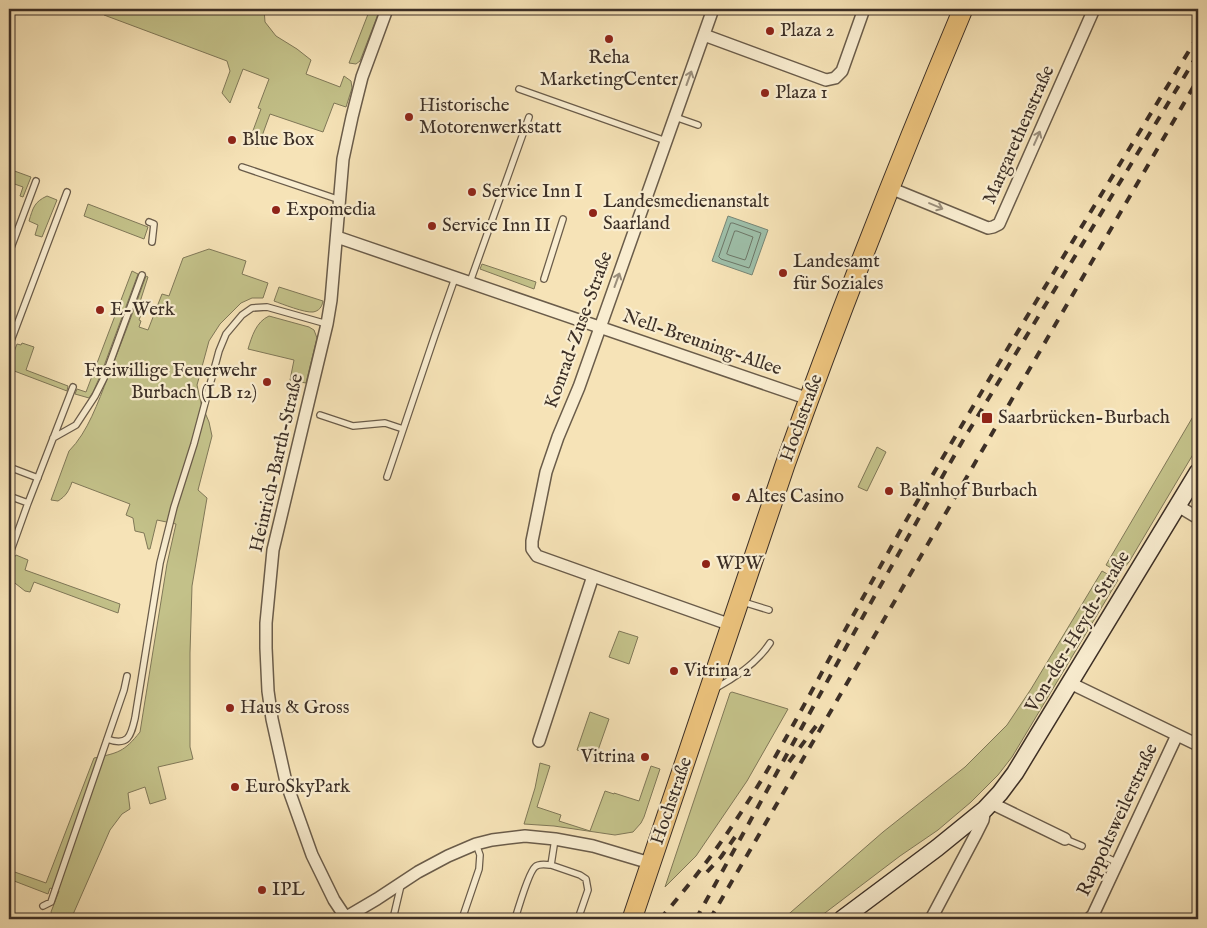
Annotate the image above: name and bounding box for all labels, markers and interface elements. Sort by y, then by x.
place label: Plaza 2 [780,19,835,43]
marker: Plaza 2 [764,25,776,37]
marker: Reha MarketingCenter [603,33,615,45]
place label: Reha MarketingCenter [540,46,678,92]
street label: Margarethenstraße [978,62,1060,208]
one-way arrow [685,71,694,86]
place label: Plaza 1 [775,81,828,105]
marker: Plaza 1 [759,87,771,99]
place label: Historische Motorenwerkstatt [419,94,562,140]
marker: Historische Motorenwerkstatt [403,111,415,123]
place label: Blue Box [242,128,314,152]
one-way arrow [1032,131,1042,146]
marker: Blue Box [226,134,238,146]
place label: Service Inn I [482,180,583,204]
marker: Service Inn I [466,186,478,198]
place label: Landesmedienanstalt Saarland [603,190,770,236]
place label: Expomedia [286,198,377,222]
one-way arrow [928,202,943,212]
marker: Expomedia [270,204,282,216]
marker: Landesmedienanstalt Saarland [587,207,599,219]
place label: Service Inn II [442,214,551,238]
marker: Service Inn II [426,220,438,232]
street label: Konrad-Zuse-Straße [539,248,619,412]
place label: Landesamt für Soziales [793,250,883,296]
marker: Landesamt für Soziales [777,267,789,279]
one-way arrow [613,273,622,289]
place label: E-Werk [110,298,176,322]
marker: E-Werk [94,304,106,316]
street label: Nell-Breuning-Allee [619,304,785,382]
place label: Freiwillige Feuerwehr Burbach (LB 12) [84,359,257,405]
street label: Heinrich-Barth-Straße [245,371,309,554]
street label: Hochstraße [775,371,829,465]
marker: Freiwillige Feuerwehr Burbach (LB 12) [261,376,273,388]
place label: Saarbrücken-Burbach [998,406,1170,430]
marker: Saarbrücken-Burbach [980,411,994,425]
place label: Bahnhof Burbach [899,479,1037,503]
place label: Altes Casino [745,485,844,509]
marker: Bahnhof Burbach [883,485,895,497]
marker: Altes Casino [730,491,742,503]
street label: Von-der-Heydt-Straße [1020,547,1136,718]
place label: WPW [716,552,764,576]
marker: WPW [700,558,712,570]
place label: Vitrina 2 [683,659,752,683]
marker: Vitrina 2 [668,665,680,677]
place label: Haus & Gross [240,696,349,720]
marker: Haus & Gross [224,702,236,714]
street label: Rappoltsweilerstraße [1072,740,1164,900]
place label: Vitrina [580,745,636,769]
marker: Vitrina [639,751,651,763]
street label: Hochstraße [646,754,698,848]
place label: EuroSkyPark [245,775,351,799]
marker: EuroSkyPark [229,781,241,793]
place label: IPL [272,878,305,902]
marker: IPL [256,884,268,896]

